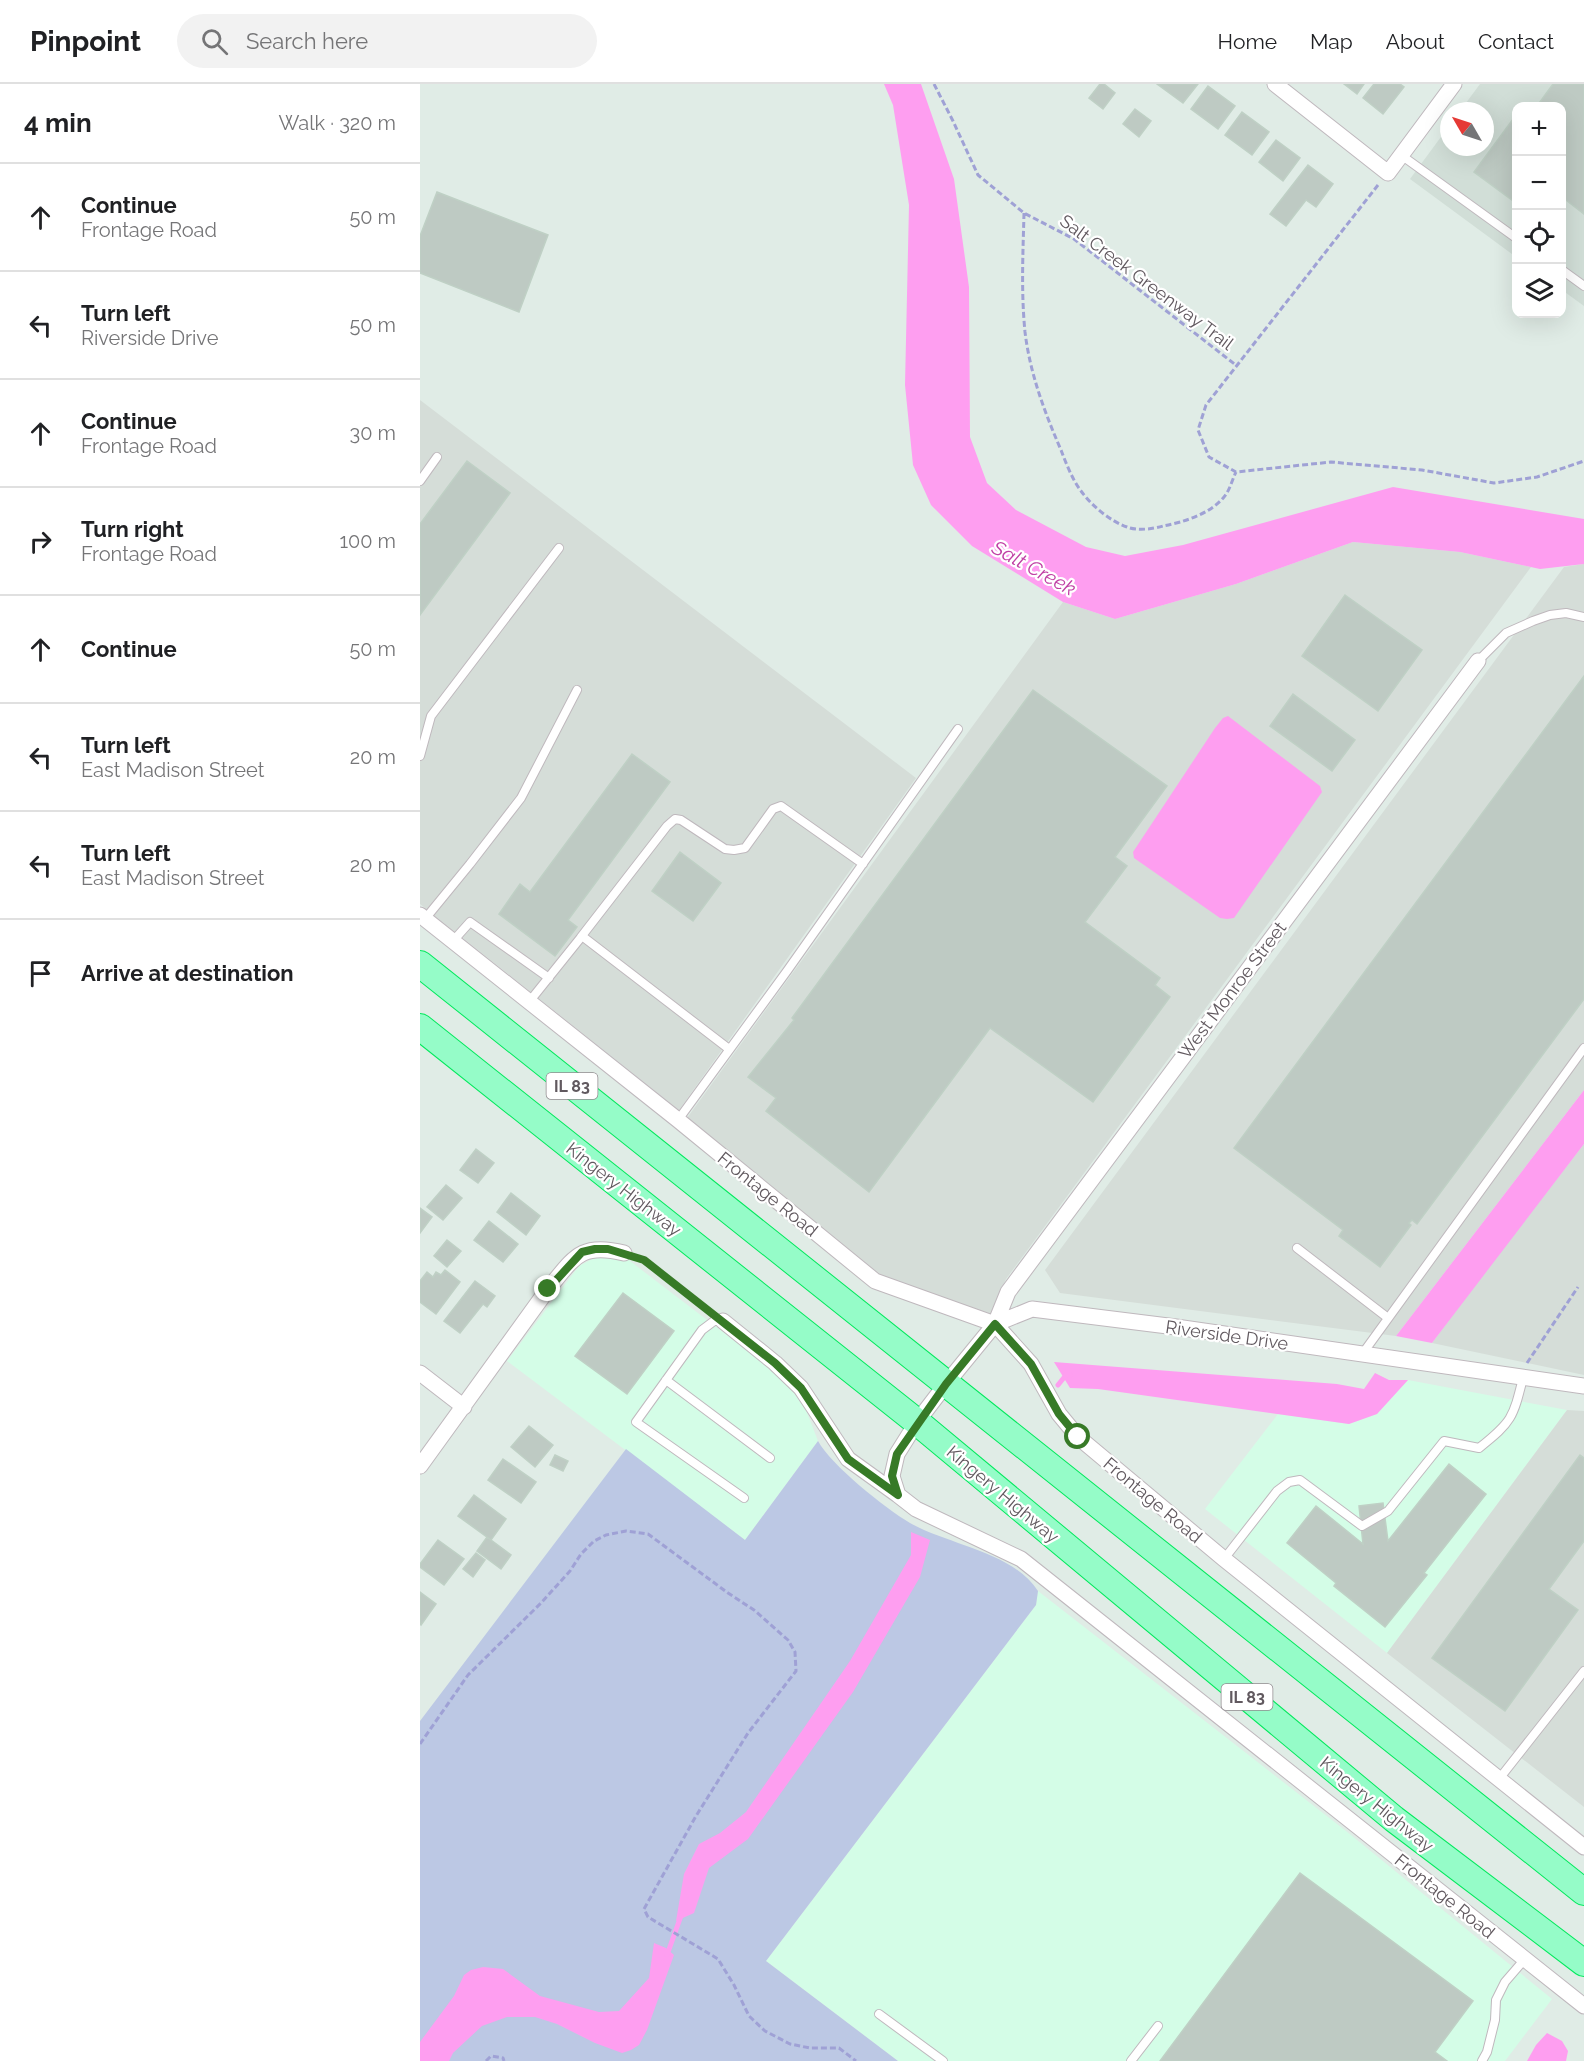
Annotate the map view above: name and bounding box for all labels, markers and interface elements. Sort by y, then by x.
search box [177,14,597,68]
text: Pinpoint [30,25,141,58]
icon: search [198,25,231,58]
text: Search here [246,28,368,54]
text: Home [1218,29,1277,54]
text: Map [1310,29,1353,54]
text: About [1386,29,1445,54]
text: Contact [1478,29,1554,54]
north arrow [1440,102,1494,156]
map controls [1512,102,1566,318]
button: + [1512,102,1566,156]
text: 4 min [24,108,92,138]
text: Walk · 320 m [278,111,396,135]
button: − [1512,156,1566,210]
text: Continue [81,192,177,218]
icon: ahead [24,201,57,234]
text: 50 m [349,205,396,229]
street label: Salt Creek Greenway Trail [1056,210,1238,354]
button: locate [1512,210,1566,264]
text: Frontage Road [81,218,217,242]
button: layers [1512,264,1566,318]
text: Turn left [81,300,171,326]
icon: left [24,309,57,342]
text: 50 m [349,313,396,337]
text: Riverside Drive [81,326,218,350]
text: Continue [81,408,177,434]
icon: ahead [24,417,57,450]
text: 30 m [350,421,396,445]
text: Frontage Road [81,434,217,458]
text: Turn right [81,516,184,542]
icon: right [24,525,57,558]
text: 100 m [339,529,396,553]
water label: Salt Creek [987,535,1080,601]
text: Frontage Road [81,542,217,566]
icon: ahead [24,633,57,666]
text: Continue [81,636,177,662]
text: 50 m [349,637,396,661]
text: Turn left [81,732,171,758]
icon: left [24,741,57,774]
text: 20 m [350,745,396,769]
text: East Madison Street [81,758,264,782]
text: Turn left [81,840,171,866]
icon: left [24,849,57,882]
text: 20 m [350,853,396,877]
text: East Madison Street [81,866,264,890]
street label: West Monroe Street [1174,917,1290,1063]
icon: arrive [24,957,57,990]
text: Arrive at destination [81,960,294,986]
road number: IL 83 [546,1073,598,1099]
street label: Kingery Highway [562,1138,686,1241]
street label: Frontage Road [714,1147,822,1241]
route end [534,1275,560,1301]
street label: Riverside Drive [1164,1316,1290,1354]
route start [1064,1423,1090,1449]
street label: Kingery Highway [943,1441,1064,1547]
street label: Frontage Road [1099,1453,1207,1547]
road number: IL 83 [1222,1684,1272,1710]
street label: Kingery Highway [1316,1752,1438,1856]
street label: Frontage Road [1391,1849,1499,1943]

